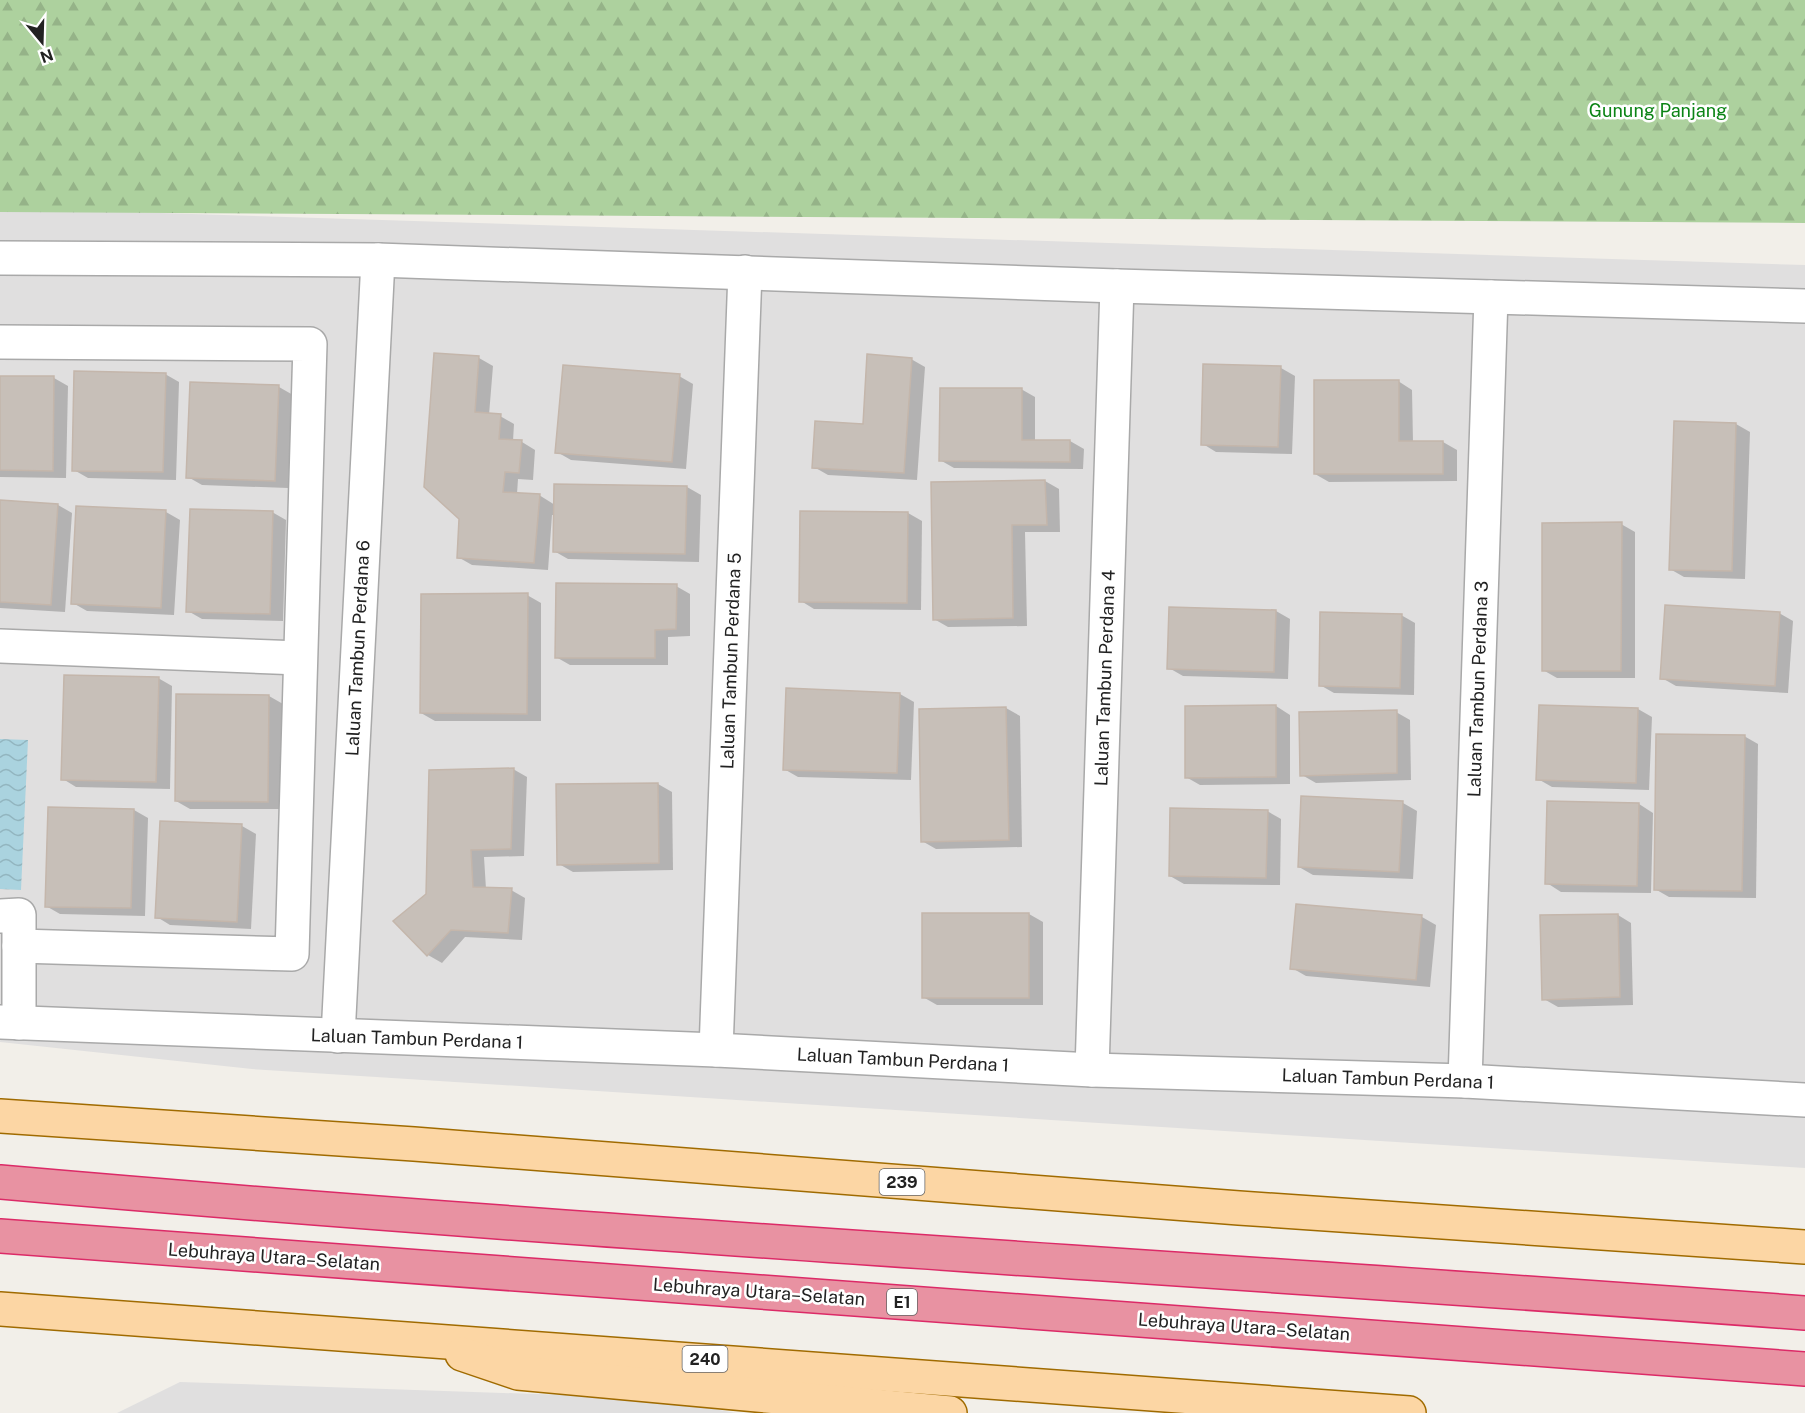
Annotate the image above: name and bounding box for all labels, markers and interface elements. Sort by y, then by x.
north arrow [12,12,72,72]
text: N [38,45,56,67]
park label: Gunung Panjang [1589,100,1727,121]
street label: Laluan Tambun Perdana 6 [341,539,374,757]
street label: Laluan Tambun Perdana 5 [716,552,745,770]
street label: Laluan Tambun Perdana 4 [1090,569,1119,787]
street label: Laluan Tambun Perdana 3 [1463,580,1492,798]
street label: Laluan Tambun Perdana 1 [310,1024,524,1053]
street label: Laluan Tambun Perdana 1 [796,1043,1010,1076]
street label: Laluan Tambun Perdana 1 [1281,1064,1495,1093]
road number: 239 [880,1169,924,1195]
street label: Lebuhraya Utara–Selatan [167,1239,381,1274]
street label: Lebuhraya Utara–Selatan [652,1274,866,1309]
road number: E1 [887,1289,917,1315]
street label: Lebuhraya Utara–Selatan [1137,1309,1351,1344]
road number: 240 [682,1346,728,1372]

